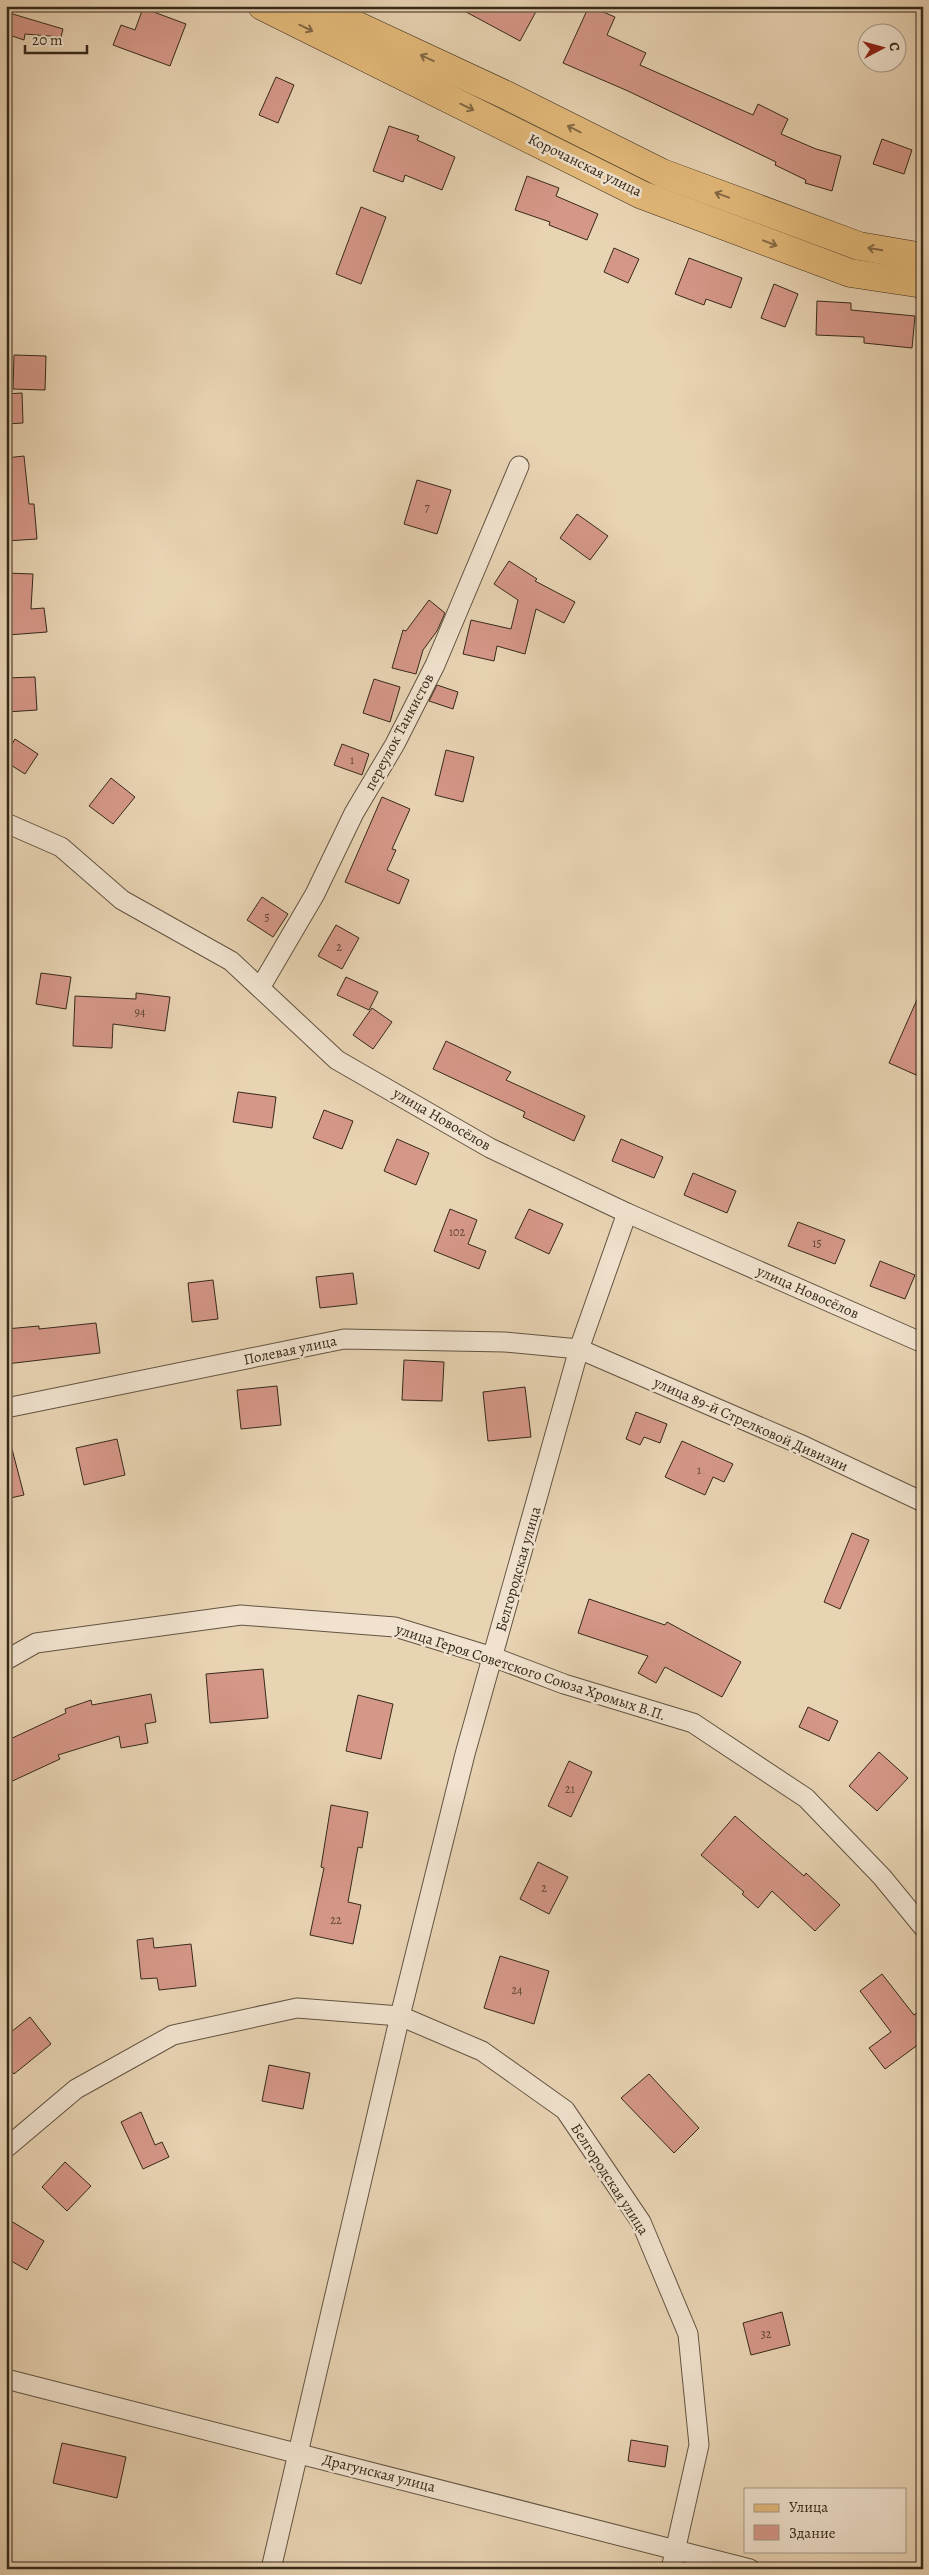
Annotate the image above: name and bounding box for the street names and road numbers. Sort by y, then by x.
street label: Корочанская улица [525,129,645,201]
street label: переулок Танкистов [360,670,438,794]
street label: улица Новосёлов [389,1082,495,1155]
street label: улица Новосёлов [753,1260,862,1323]
street label: Полевая улица [242,1330,339,1370]
street label: улица 89-й Стрелковой Дивизии [650,1372,852,1476]
street label: Белгородская улица [491,1504,545,1634]
street label: улица Героя Советского Союза Хромых В.П. [393,1619,669,1725]
street label: Белгородская улица [566,2119,654,2239]
street label: Драгунская улица [321,2449,438,2497]

